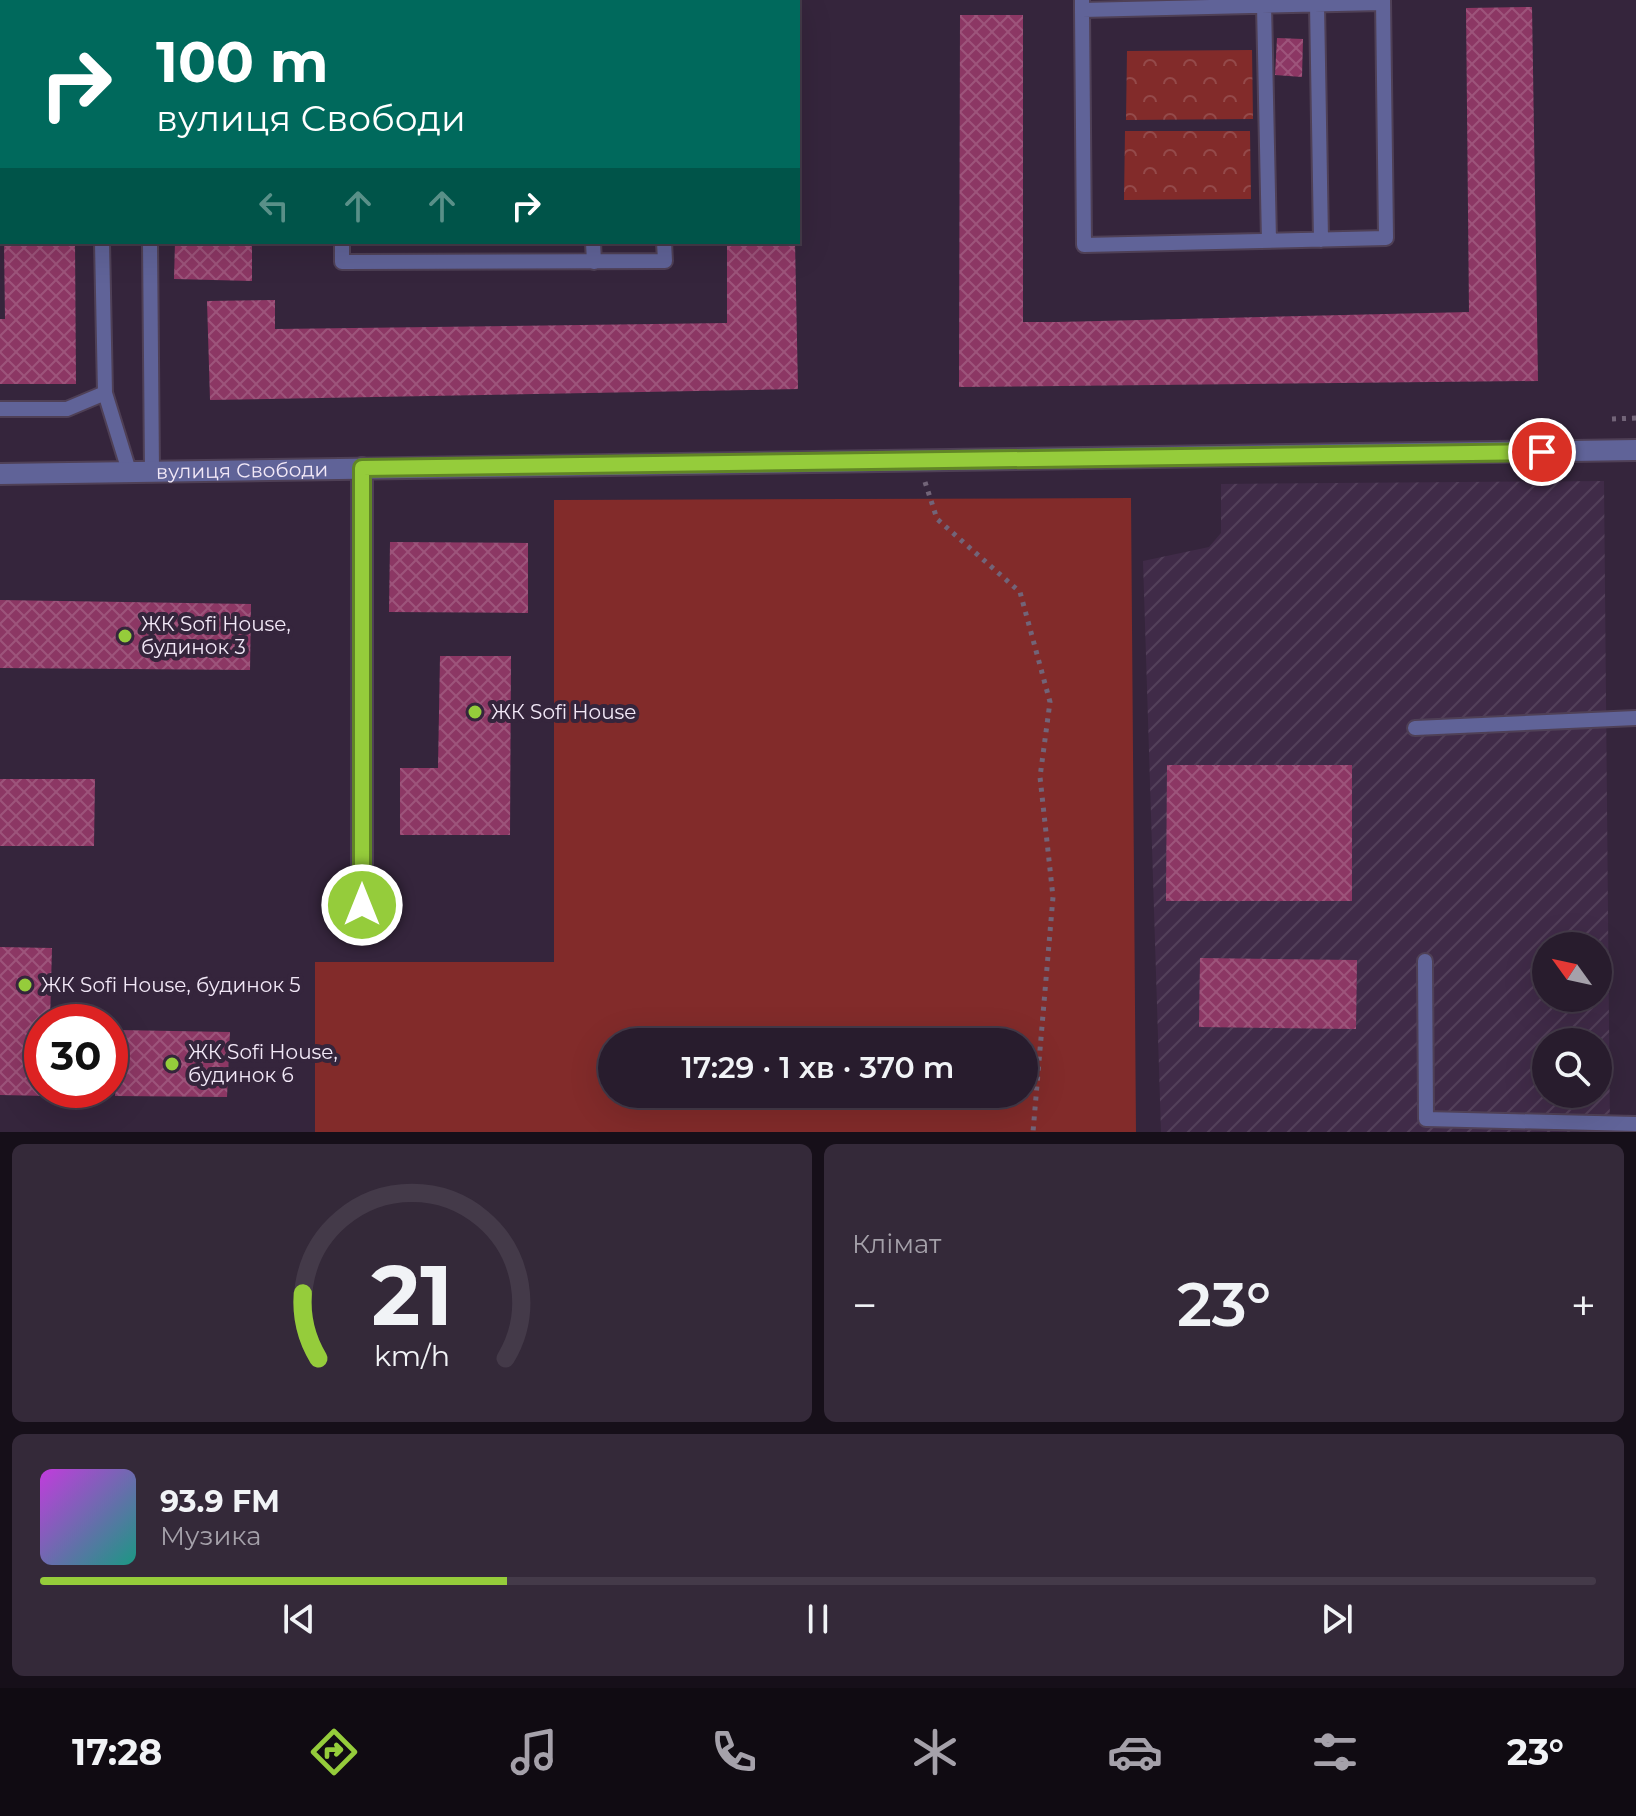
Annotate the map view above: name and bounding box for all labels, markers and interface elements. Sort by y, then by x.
text: 100 m [156,28,329,96]
icon: right [24,32,128,136]
text: вулиця Свободи [156,96,466,140]
icon: left [252,184,296,228]
icon: ahead [336,184,380,228]
icon: ahead [420,184,464,228]
icon: right [504,184,548,228]
pin [1508,418,1576,486]
icon: arrive [1520,430,1564,474]
street label: вулиця Свободи [156,457,328,484]
place label: ЖК Sofi House, будинок 3 [141,612,291,659]
marker: ЖК Sofi House, будинок 3 [116,627,134,645]
place label: ЖК Sofi House [491,700,636,724]
marker: ЖК Sofi House [466,703,484,721]
position arrow [320,863,404,947]
north arrow [1532,932,1612,1012]
map controls [1532,932,1612,1108]
place label: ЖК Sofi House, будинок 5 [41,973,301,997]
marker: ЖК Sofi House, будинок 5 [16,976,34,994]
speed limit sign: 30 [24,1004,128,1108]
button: search [1532,1028,1612,1108]
place label: ЖК Sofi House, будинок 6 [188,1040,338,1087]
text: 17:29 · 1 хв · 370 m [682,1049,954,1086]
marker: ЖК Sofi House, будинок 6 [163,1055,181,1073]
text: Клімат [852,1228,941,1260]
text: 21 [371,1244,453,1346]
text: 23° [1177,1268,1271,1341]
text: − [852,1278,877,1332]
text: + [1571,1278,1596,1332]
text: km/h [374,1338,450,1373]
text: 93.9 FM [160,1483,280,1520]
text: Музика [160,1520,261,1552]
icon: previous [277,1597,321,1641]
icon: pause [796,1597,840,1641]
icon: next [1315,1597,1359,1641]
icon: directions [306,1724,362,1780]
icon: music [506,1724,562,1780]
icon: phone [706,1724,762,1780]
icon: climate [907,1724,963,1780]
icon: car [1107,1724,1163,1780]
icon: filters [1307,1724,1363,1780]
text: 17:28 [72,1730,162,1774]
text: 23° [1507,1730,1564,1774]

